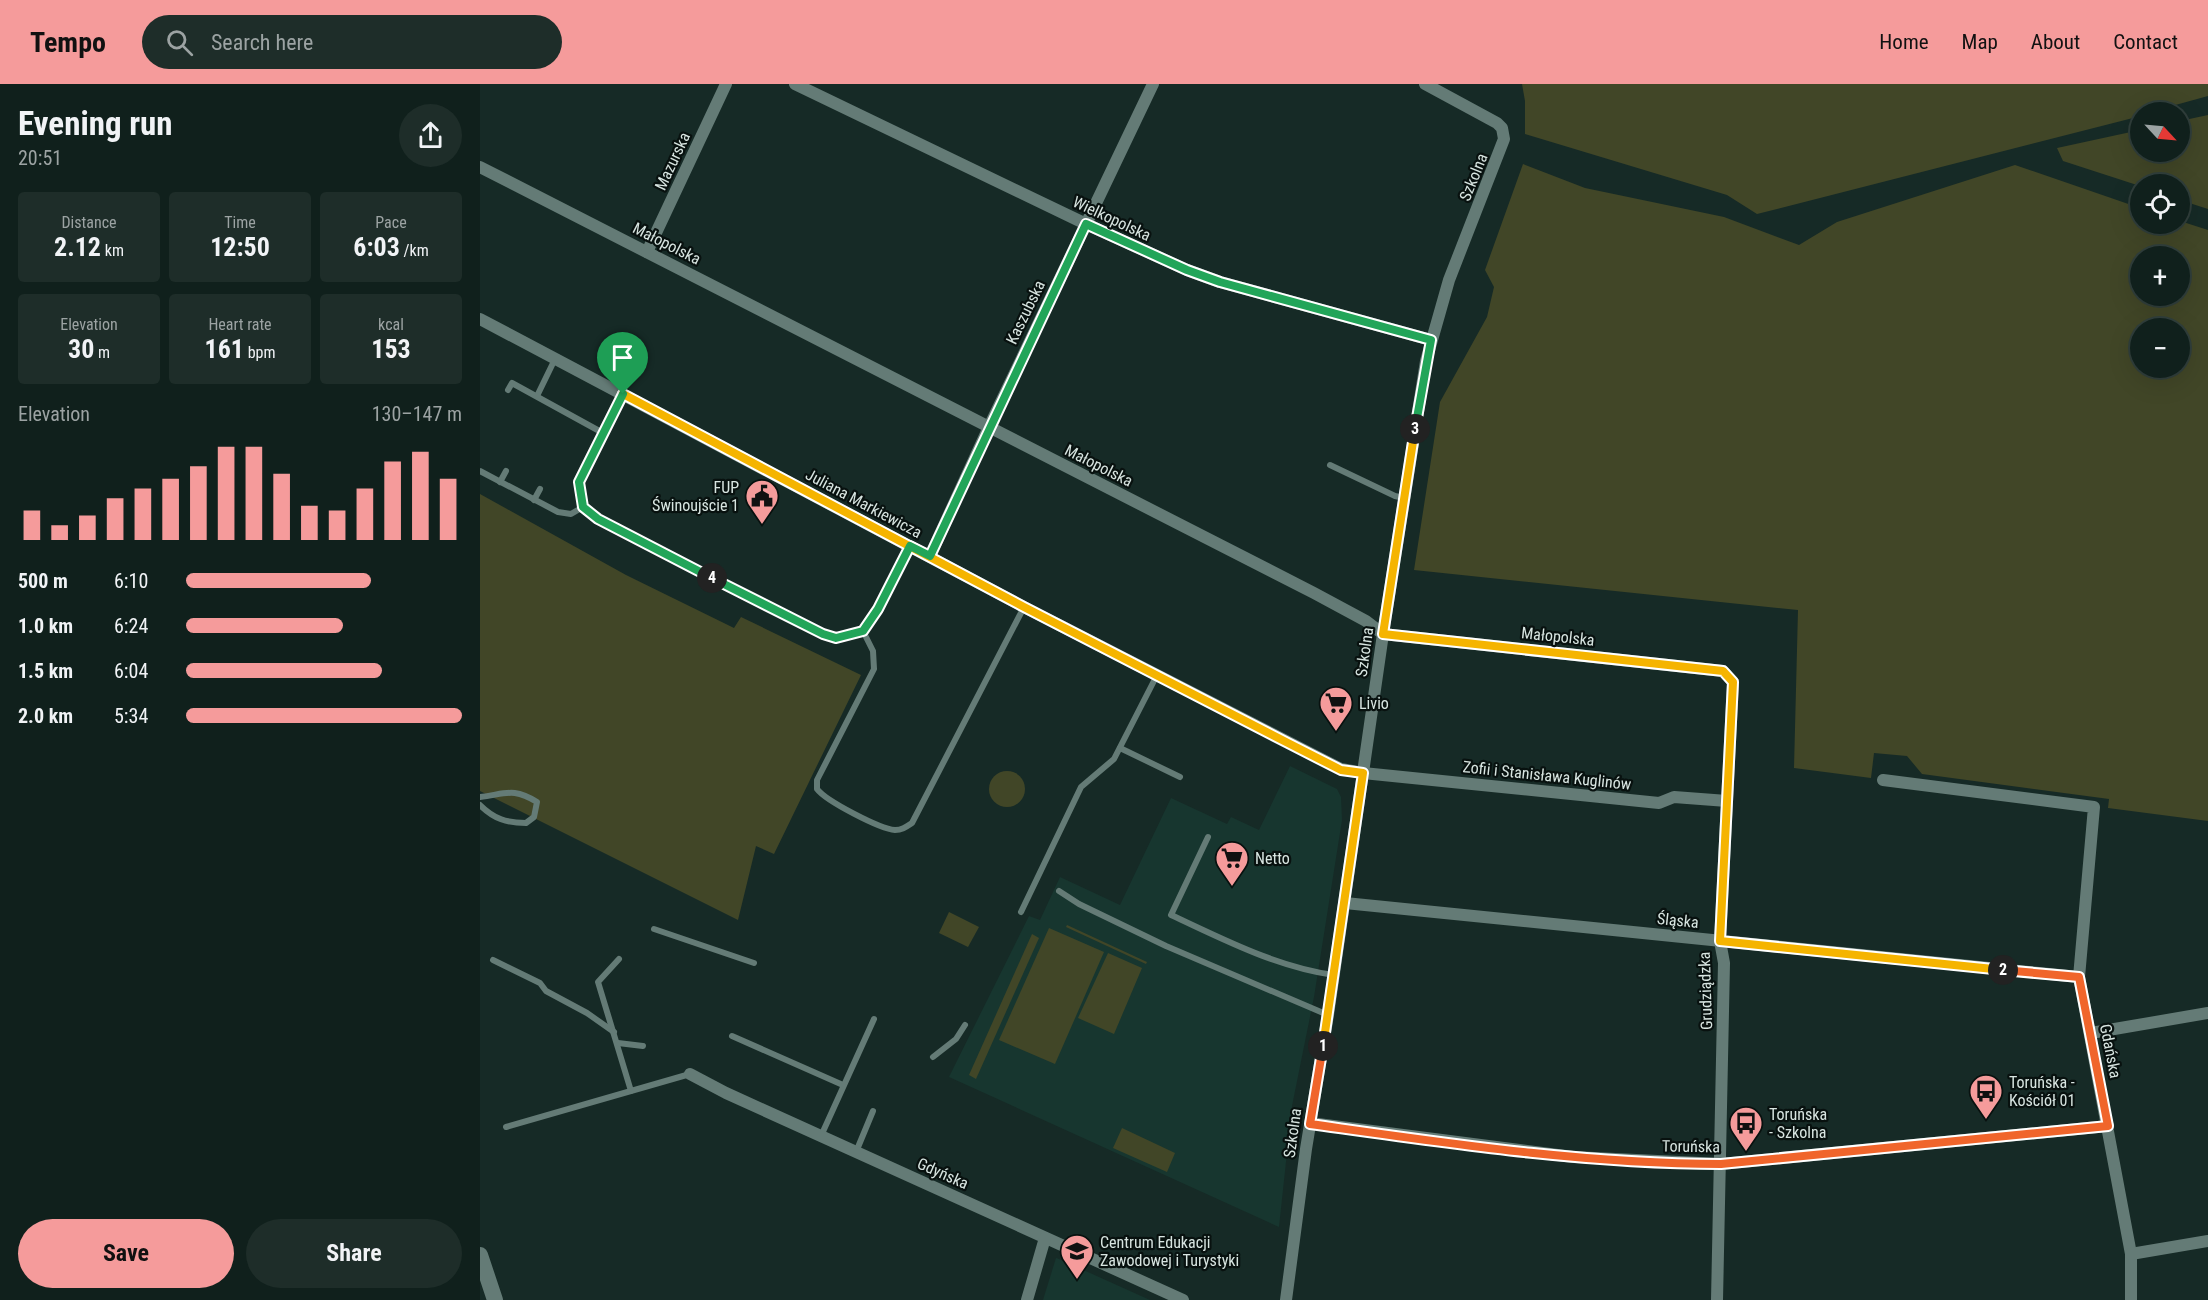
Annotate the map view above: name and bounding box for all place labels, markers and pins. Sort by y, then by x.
pin [597,332,648,394]
pin: 3 [1400,414,1430,444]
place label: FUP Świnoujście 1 [652,478,739,515]
public building icon: FUP Świnoujście 1 [744,478,780,525]
pin: 4 [697,563,727,593]
supermarket icon: Livio [1318,685,1354,732]
place label: Livio [1359,694,1389,713]
supermarket icon: Netto [1214,840,1250,887]
place label: Netto [1255,849,1290,868]
pin: 2 [1988,955,2018,985]
pin: 1 [1308,1031,1338,1061]
bus stop icon: Toruńska - Kościół 01 [1968,1073,2004,1120]
place label: Toruńska - Kościół 01 [2009,1073,2075,1110]
bus stop icon: Toruńska - Szkolna [1728,1105,1764,1152]
place label: Toruńska - Szkolna [1769,1105,1827,1142]
school or university icon: Centrum Edukacji Zawodowej i Turystyki [1059,1233,1095,1280]
place label: Centrum Edukacji Zawodowej i Turystyki [1100,1233,1239,1270]

